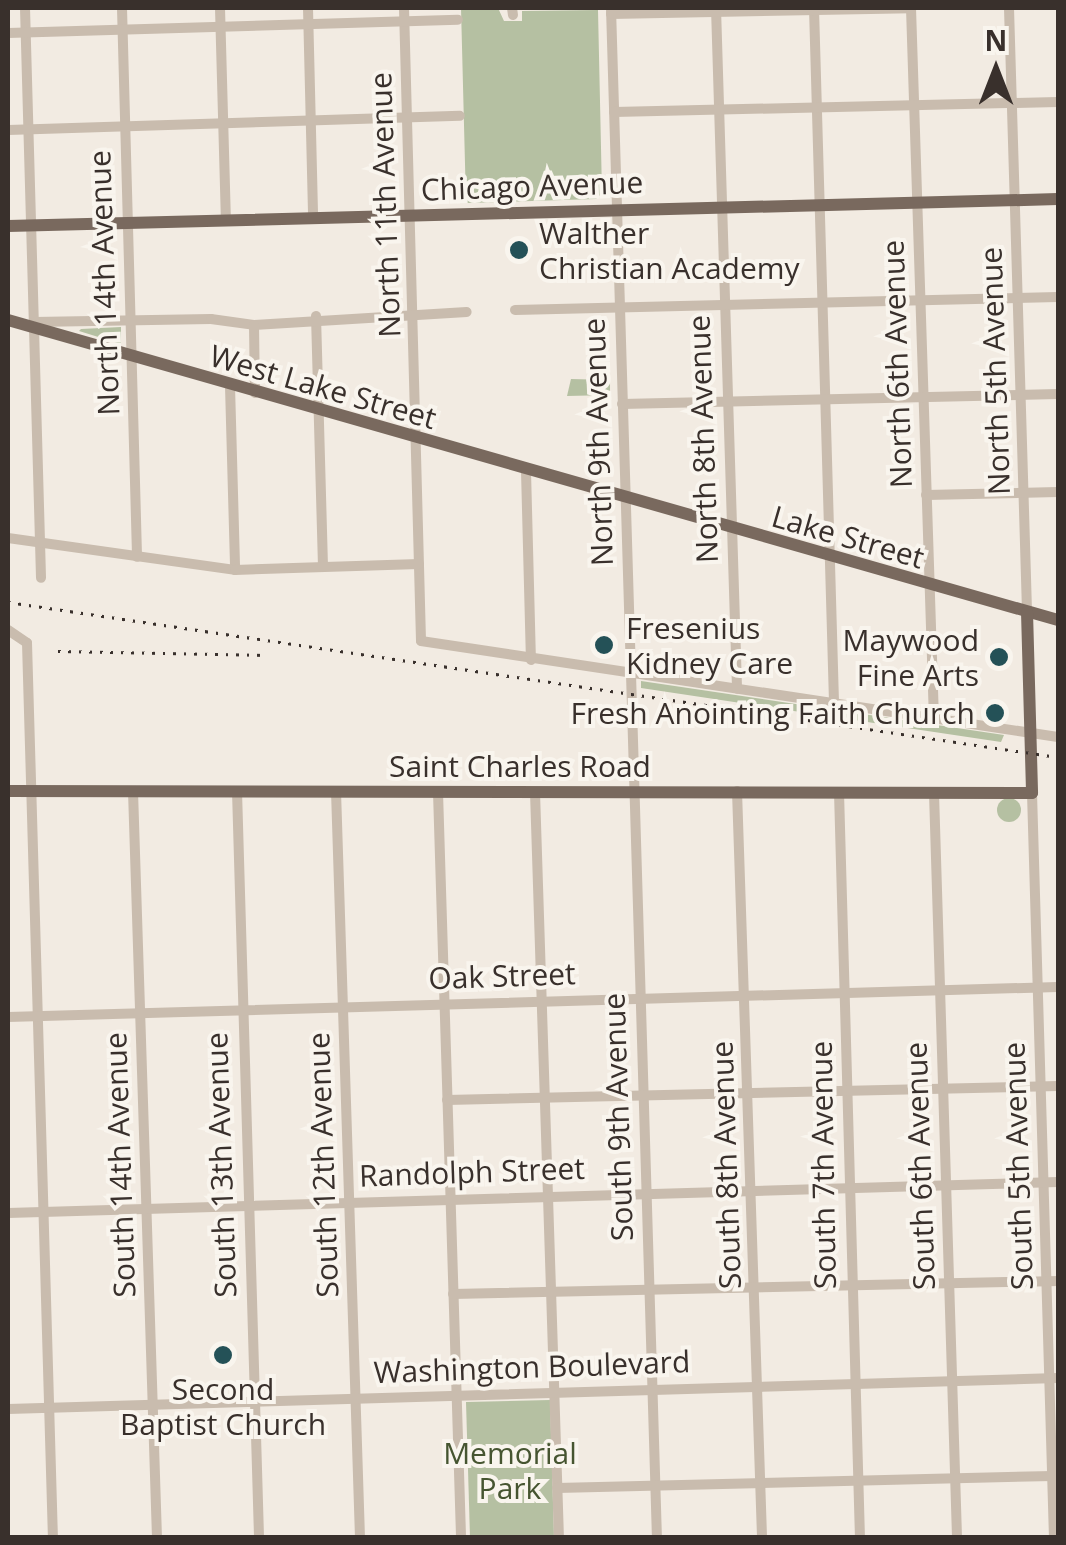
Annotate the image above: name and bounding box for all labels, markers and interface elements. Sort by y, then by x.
north arrow [946,20,1046,120]
text: N [985,21,1007,59]
street label: North 11th Avenue [362,72,408,338]
street label: North 14th Avenue [81,150,127,416]
street label: Chicago Avenue [420,164,644,208]
place label: Walther Christian Academy [539,215,800,286]
marker: Walther Christian Academy [508,239,530,261]
street label: North 6th Avenue [875,239,919,489]
street label: North 5th Avenue [973,246,1017,496]
street label: North 8th Avenue [681,314,725,564]
street label: North 9th Avenue [576,317,620,567]
street label: West Lake Street [206,337,440,437]
street label: Lake Street [768,498,928,576]
place label: Fresenius Kidney Care [626,610,793,680]
place label: Maywood Fine Arts [843,622,979,692]
marker: Fresenius Kidney Care [591,632,617,658]
marker: Maywood Fine Arts [988,646,1010,668]
place label: Fresh Anointing Faith Church [570,695,975,731]
marker: Fresh Anointing Faith Church [984,702,1006,724]
street label: Saint Charles Road [389,748,651,784]
street label: Oak Street [428,955,576,997]
street label: South 9th Avenue [596,992,640,1242]
street label: South 14th Avenue [97,1032,143,1298]
street label: South 13th Avenue [198,1032,244,1298]
street label: South 12th Avenue [300,1032,346,1298]
street label: South 8th Avenue [704,1040,748,1290]
street label: South 7th Avenue [803,1041,843,1289]
street label: South 6th Avenue [898,1041,942,1291]
street label: South 5th Avenue [996,1041,1040,1291]
street label: Randolph Street [358,1150,586,1194]
street label: Washington Boulevard [373,1343,691,1391]
marker: Second Baptist Church [212,1344,234,1366]
place label: Second Baptist Church [120,1371,326,1442]
park label: Memorial Park [443,1435,577,1506]

